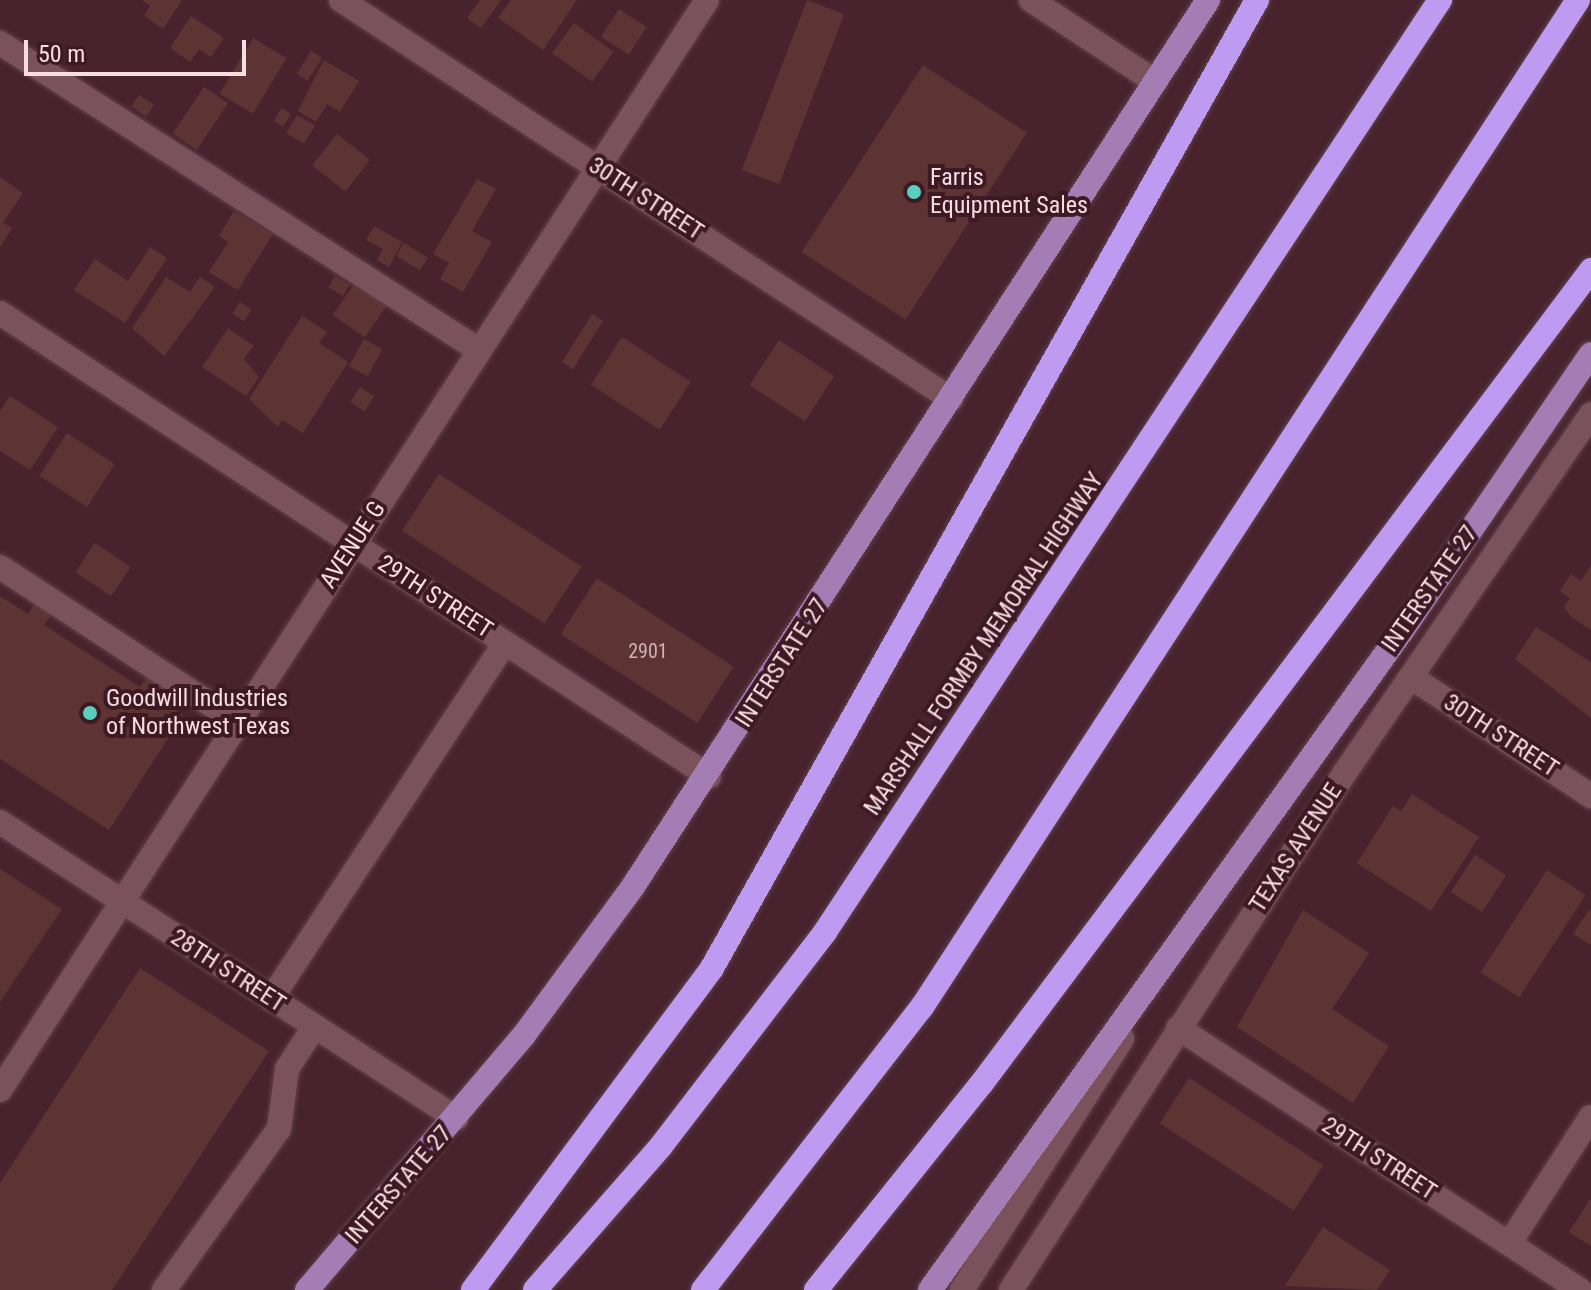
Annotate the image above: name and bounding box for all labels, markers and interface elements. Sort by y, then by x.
scale bar [28,24,250,74]
text: 50 m [38,40,85,68]
street label: 30TH STREET [583,151,709,247]
place label: Farris Equipment Sales [930,164,1088,220]
marker: Farris Equipment Sales [905,183,923,201]
street label: MARSHALL FORMBY MEMORIAL HIGHWAY [858,467,1110,821]
street label: AVENUE G [314,496,392,594]
street label: INTERSTATE 27 [1376,520,1484,658]
street label: 29TH STREET [372,549,498,645]
street label: INTERSTATE 27 [730,593,834,733]
house number: 2901 [628,639,668,663]
place label: Goodwill Industries of Northwest Texas [106,685,291,741]
street label: 30TH STREET [1438,688,1564,784]
marker: Goodwill Industries of Northwest Texas [81,704,99,722]
street label: TEXAS AVENUE [1244,778,1348,918]
street label: 28TH STREET [165,923,291,1019]
street label: 29TH STREET [1316,1111,1442,1207]
street label: INTERSTATE 27 [340,1120,458,1250]

